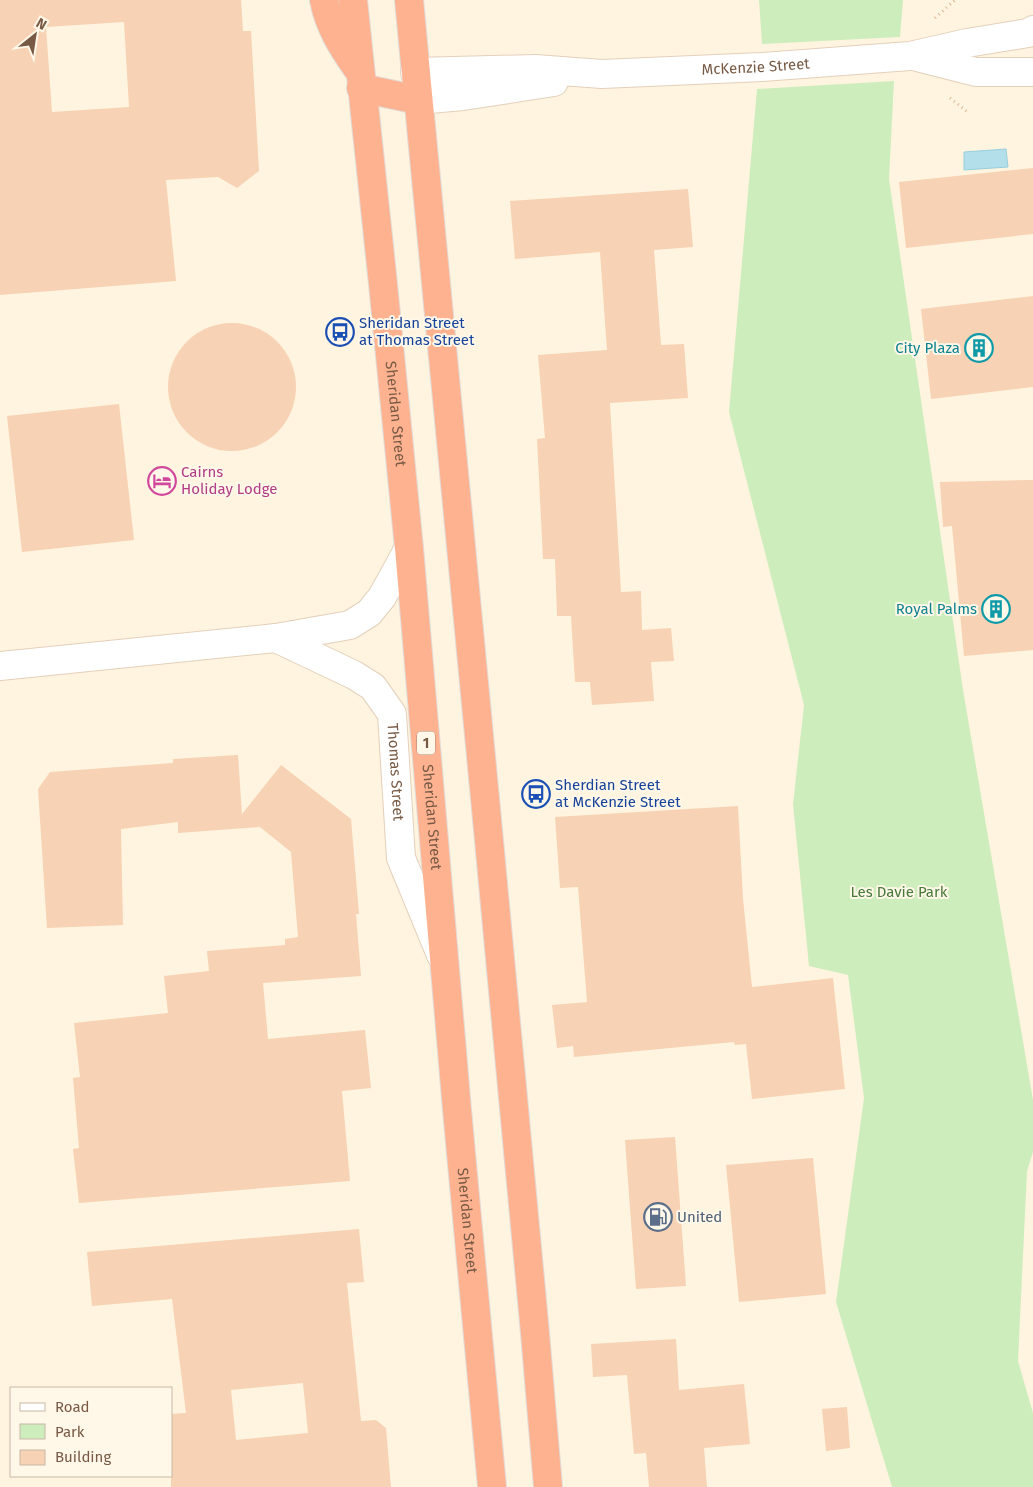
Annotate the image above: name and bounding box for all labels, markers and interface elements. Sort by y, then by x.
north arrow [10,10,60,60]
text: N [33,14,50,34]
street label: McKenzie Street [701,54,811,79]
place label: Sheridan Street at Thomas Street [359,314,475,349]
bus stop icon: Sheridan Street at Thomas Street [325,317,355,347]
building icon: City Plaza [964,333,994,363]
place label: City Plaza [895,339,960,357]
street label: Sheridan Street [382,360,410,468]
place label: Cairns Holiday Lodge [181,463,277,498]
hotel icon: Cairns Holiday Lodge [147,466,177,496]
building icon: Royal Palms [981,594,1011,624]
place label: Royal Palms [896,600,977,618]
street label: Thomas Street [384,723,408,822]
road number: 1 [417,731,435,754]
street label: Sheridan Street [419,764,446,871]
place label: Sherdian Street at McKenzie Street [555,776,681,811]
bus stop icon: Sherdian Street at McKenzie Street [521,779,551,809]
park label: Les Davie Park [851,883,948,901]
street label: Sheridan Street [453,1167,481,1275]
fuel station icon: United [643,1202,673,1232]
place label: United [677,1208,722,1226]
legend [10,1387,172,1477]
text: Road [55,1398,90,1416]
text: Park [55,1423,85,1441]
text: Building [55,1448,111,1466]

